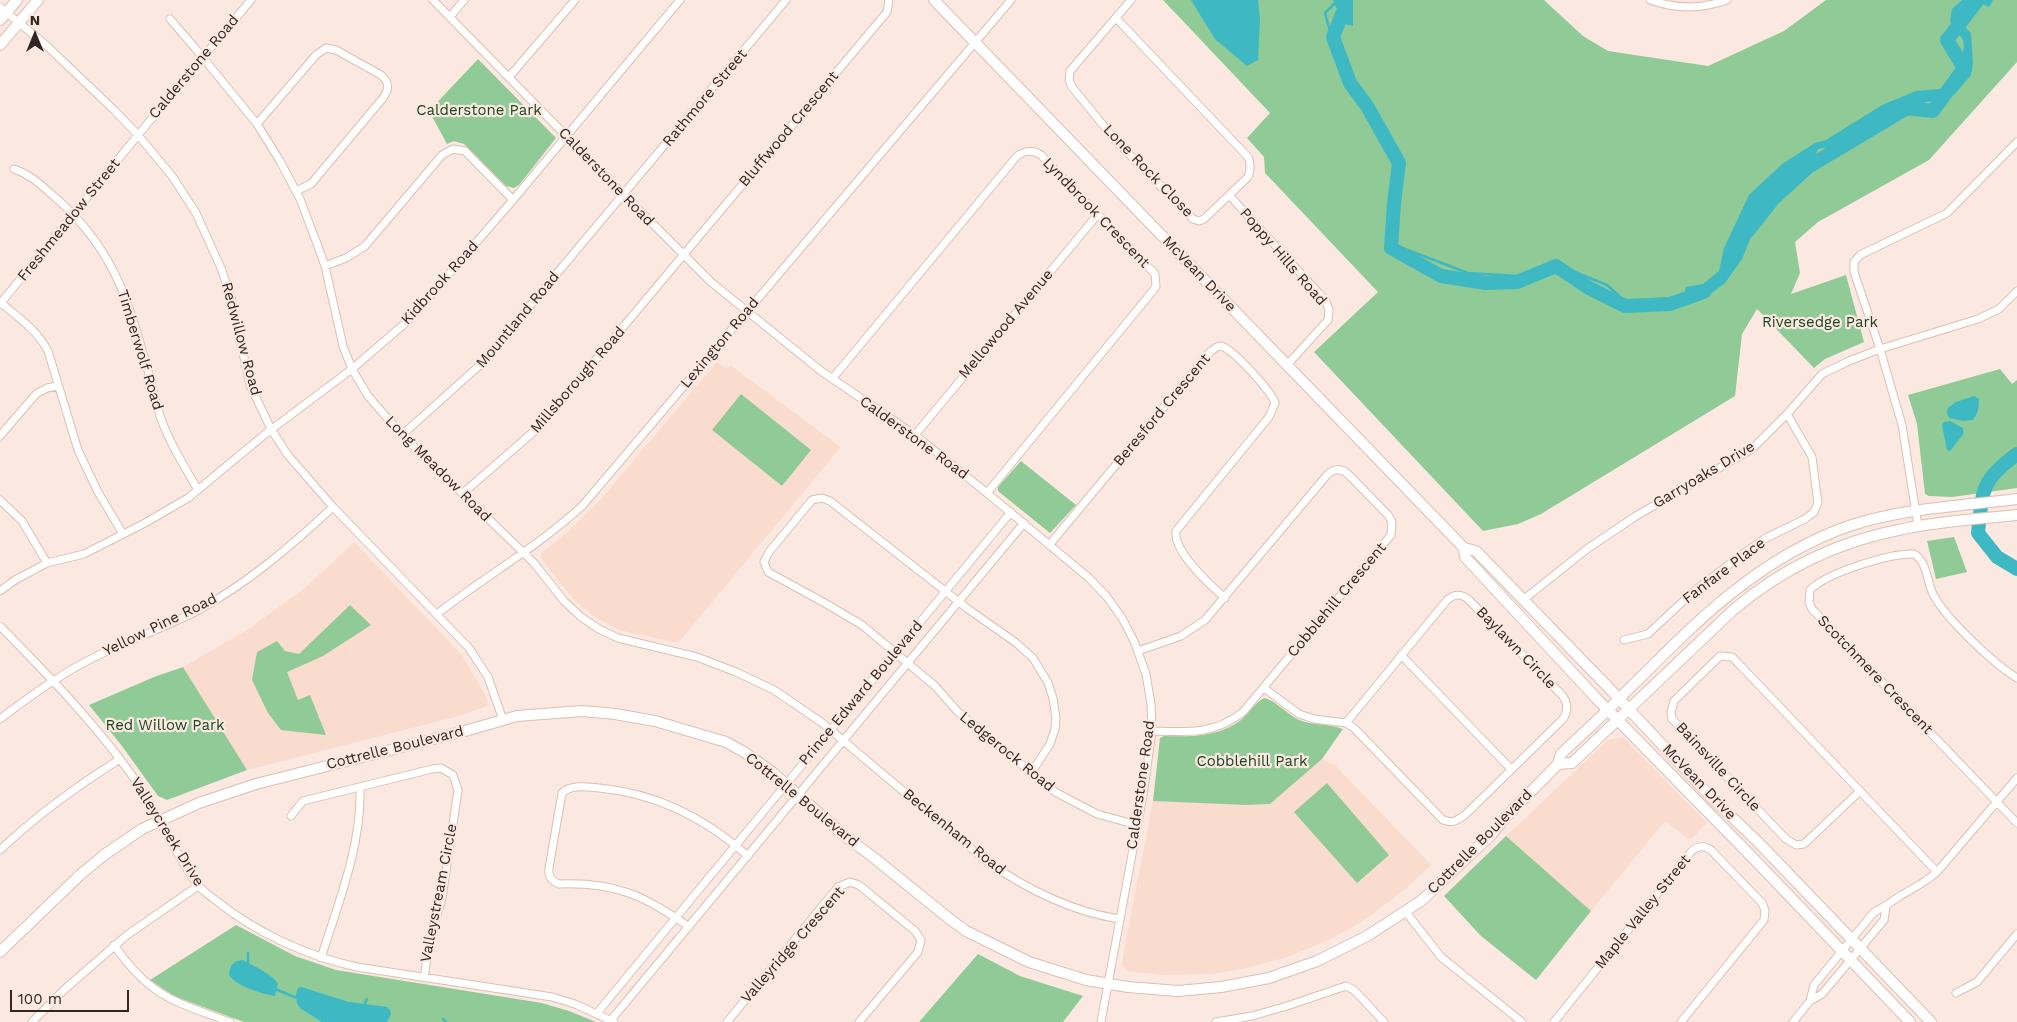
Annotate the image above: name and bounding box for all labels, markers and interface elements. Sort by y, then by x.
north arrow [10,10,60,60]
street label: Calderstone Road [145,11,243,123]
text: N [30,12,40,28]
street label: Rathmore Street [659,46,751,150]
street label: Bluffwood Crescent [735,67,843,191]
park label: Calderstone Park [416,102,542,120]
street label: Lone Rock Close [1099,121,1197,221]
street label: Calderstone Road [554,124,658,230]
street label: Lyndbrook Crescent [1039,154,1153,272]
street label: Freshmeadow Street [14,155,124,285]
street label: Poppy Hills Road [1236,205,1330,309]
street label: McVean Drive [1158,232,1240,316]
street label: Kidbrook Road [398,237,482,329]
street label: Mellowood Avenue [955,266,1057,382]
street label: Mountland Road [473,268,563,372]
street label: Redwillow Road [217,280,265,398]
street label: Timberwolf Road [113,288,167,412]
street label: Lexington Road [677,294,763,392]
park label: Riversedge Park [1762,314,1878,332]
street label: Millsborough Road [527,323,629,437]
street label: Beresford Crescent [1110,350,1214,470]
street label: Calderstone Road [856,392,972,484]
street label: Long Meadow Road [381,412,495,526]
street label: Garryoaks Drive [1650,438,1758,512]
street label: Fanfare Place [1679,534,1769,608]
street label: Cobblehill Crescent [1284,539,1390,661]
street label: Yellow Pine Road [100,590,220,660]
street label: Baylawn Circle [1472,603,1560,693]
street label: Scotchmere Crescent [1813,612,1937,738]
street label: Prince Edward Boulevard [795,617,927,769]
street label: Ledgerock Road [956,708,1058,796]
park label: Red Willow Park [105,717,225,735]
street label: Calderstone Road [1123,719,1159,851]
street label: Bainsville Circle [1672,719,1764,815]
street label: Cottrelle Boulevard [325,722,465,774]
street label: McVean Drive [1658,740,1740,824]
street label: Cottrelle Boulevard [742,749,862,851]
park label: Cobblehill Park [1196,753,1308,771]
street label: Valleycreek Drive [126,774,208,890]
street label: Beckenham Road [899,785,1009,879]
street label: Cottrelle Boulevard [1424,786,1536,898]
street label: Valleystream Circle [417,822,461,964]
street label: Maple Valley Street [1591,851,1695,973]
street label: Valleyridge Crescent [737,883,849,1007]
scale bar [12,980,131,1012]
text: 100 m [18,990,62,1008]

